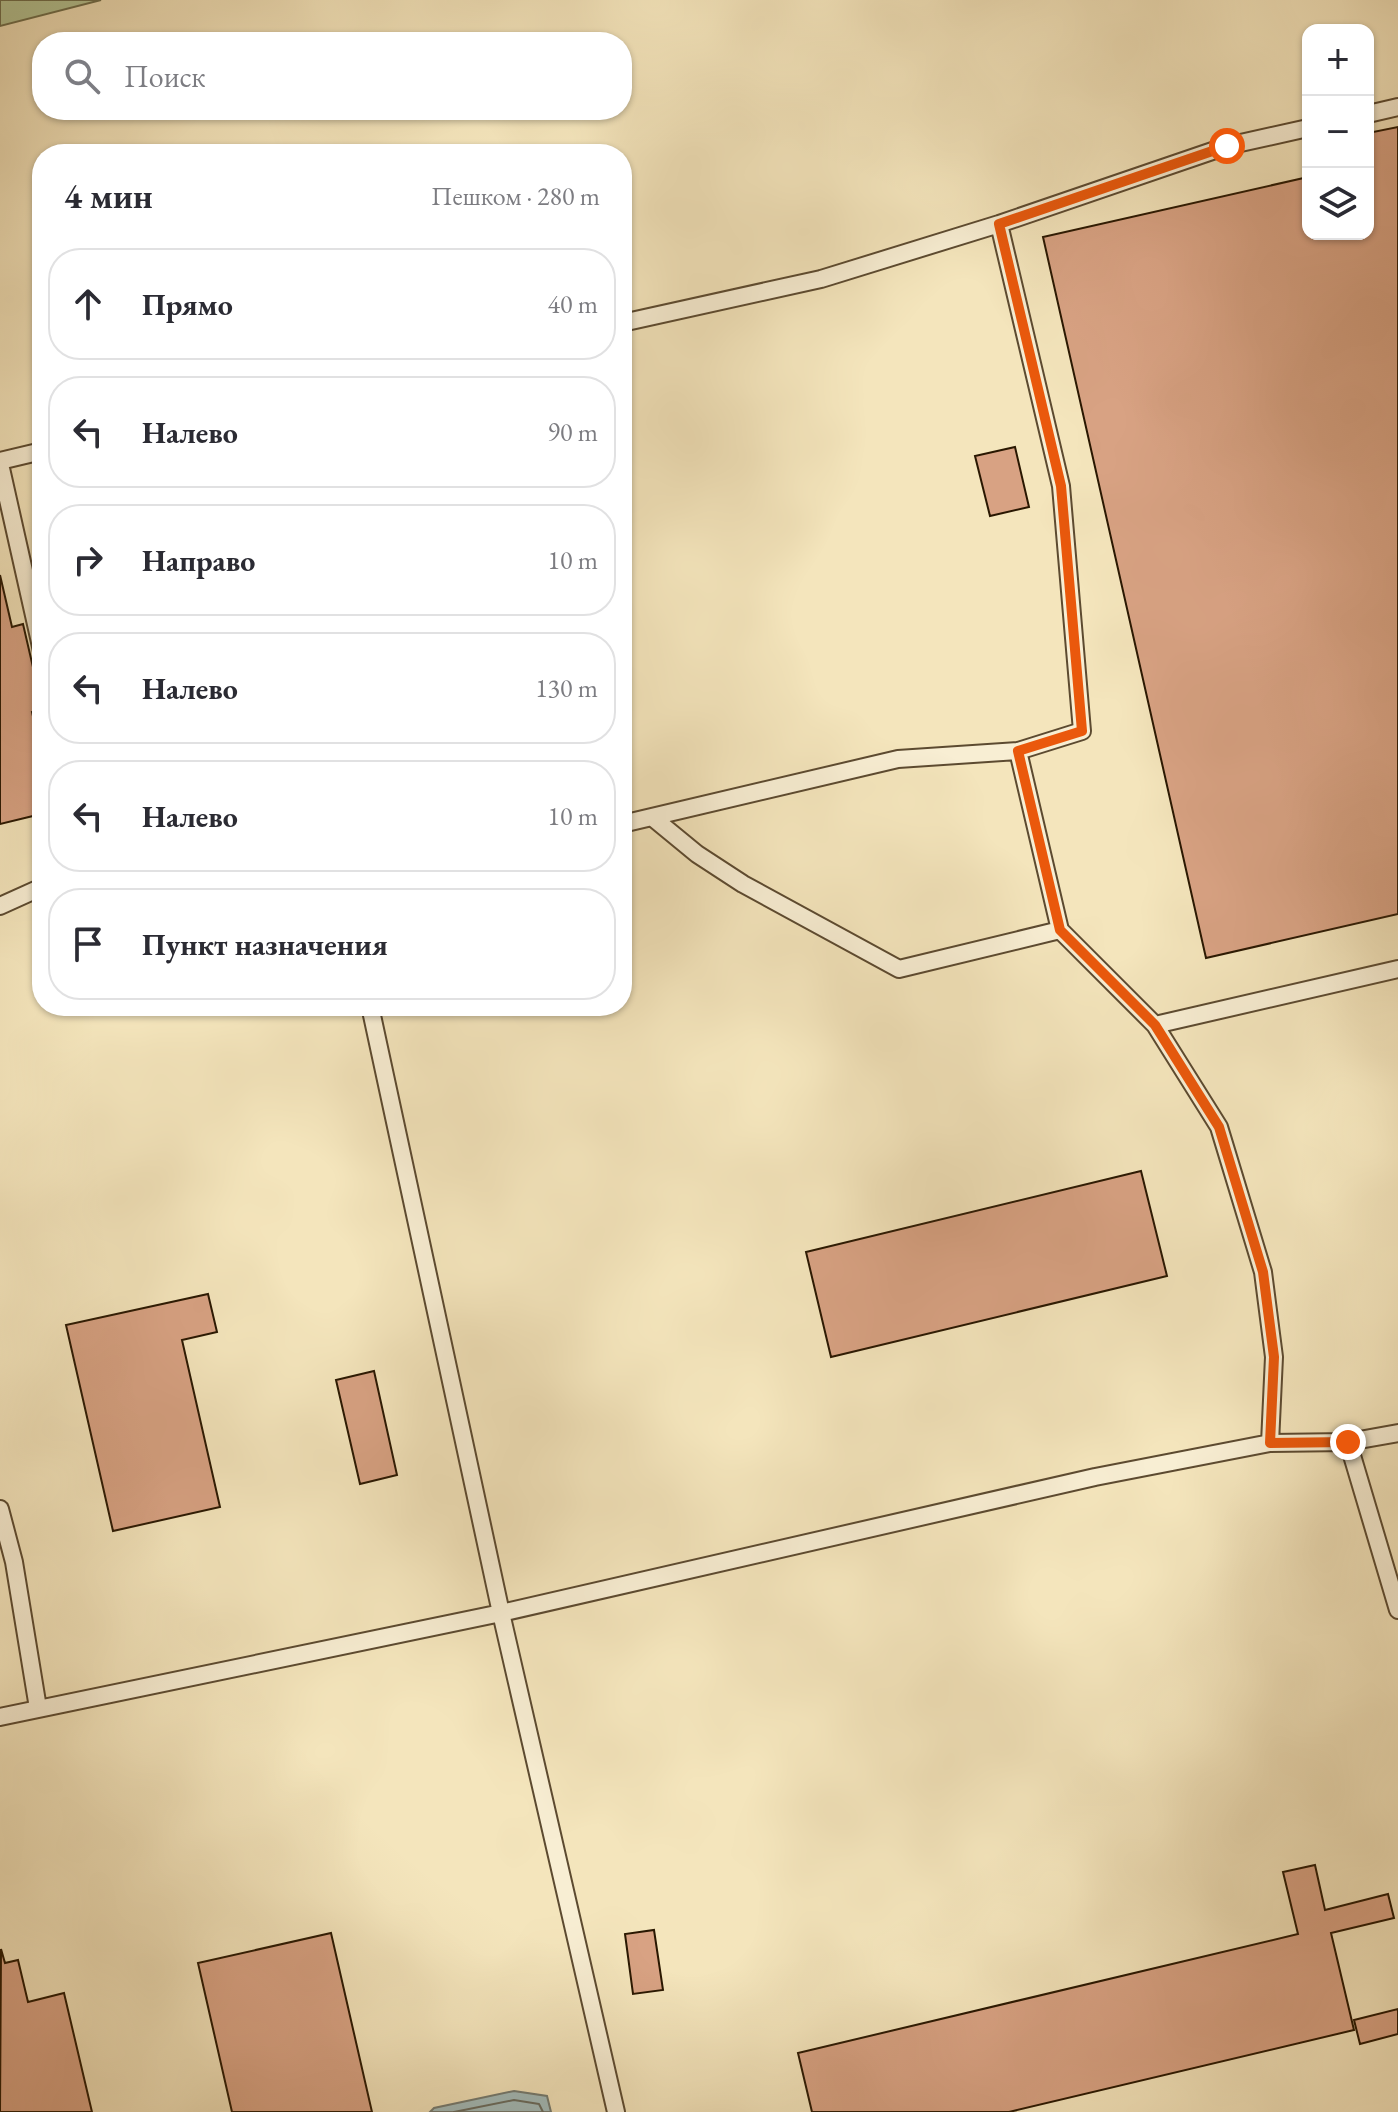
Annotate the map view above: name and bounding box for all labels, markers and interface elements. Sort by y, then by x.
map controls [1302,24,1374,240]
button: + [1302,24,1374,96]
search box [32,32,632,120]
icon: search [60,54,104,98]
text: Поиск [124,57,206,96]
button: − [1302,96,1374,168]
route start [1209,128,1245,164]
button: layers [1302,168,1374,240]
text: 4 мин [64,174,153,218]
text: Пешком · 280 m [431,179,600,213]
icon: ahead [66,282,110,326]
text: Прямо [142,285,233,324]
text: 40 m [548,287,598,321]
icon: left [66,410,110,454]
text: Налево [142,413,238,452]
text: 90 m [548,415,598,449]
icon: right [66,538,110,582]
text: Направо [142,541,255,580]
text: 10 m [548,543,598,577]
icon: left [66,666,110,710]
text: Налево [142,669,238,708]
text: 130 m [535,671,598,705]
icon: left [66,794,110,838]
text: Налево [142,797,238,836]
text: 10 m [548,799,598,833]
icon: arrive [66,922,110,966]
text: Пункт назначения [142,925,388,964]
route end [1330,1424,1366,1460]

